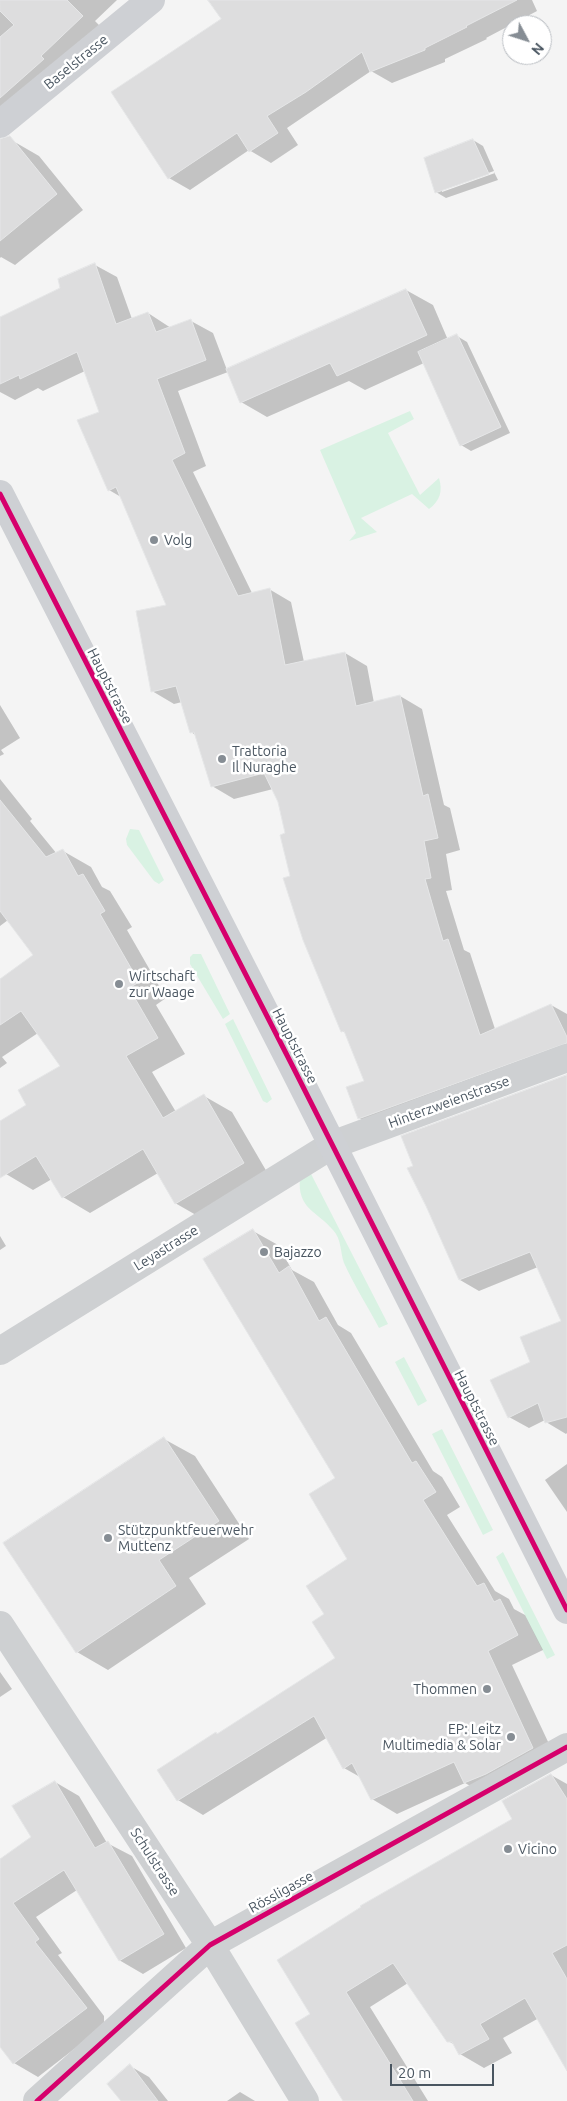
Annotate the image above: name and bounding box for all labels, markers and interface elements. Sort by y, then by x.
north arrow [502,15,552,65]
street label: Baselstrasse [41,31,111,93]
text: N [528,40,547,58]
place label: Volg [164,532,192,548]
marker: Volg [148,534,160,546]
street label: Hauptstrasse [84,645,136,727]
place label: Trattoria Il Nuraghe [232,743,297,776]
marker: Trattoria Il Nuraghe [216,753,228,765]
place label: Wirtschaft zur Waage [129,968,195,1000]
marker: Wirtschaft zur Waage [113,978,125,990]
street label: Hauptstrasse [269,1005,321,1087]
street label: Hinterzweienstrasse [386,1072,512,1132]
street label: Leyastrasse [131,1222,201,1274]
place label: Bajazzo [274,1244,322,1260]
marker: Bajazzo [258,1246,270,1258]
street label: Hauptstrasse [451,1367,503,1449]
place label: Stützpunktfeuerwehr Muttenz [118,1522,254,1554]
marker: Stützpunktfeuerwehr Muttenz [102,1532,114,1544]
place label: Thommen [413,1681,477,1697]
marker: Thommen [481,1683,493,1695]
place label: EP: Leitz Multimedia & Solar [382,1721,501,1754]
marker: EP: Leitz Multimedia & Solar [505,1731,517,1743]
street label: Schulstrasse [127,1825,183,1899]
place label: Vicino [518,1841,557,1857]
marker: Vicino [502,1843,514,1855]
street label: Rössligasse [246,1867,316,1917]
scale bar [392,2054,496,2086]
text: 20 m [398,2064,431,2081]

